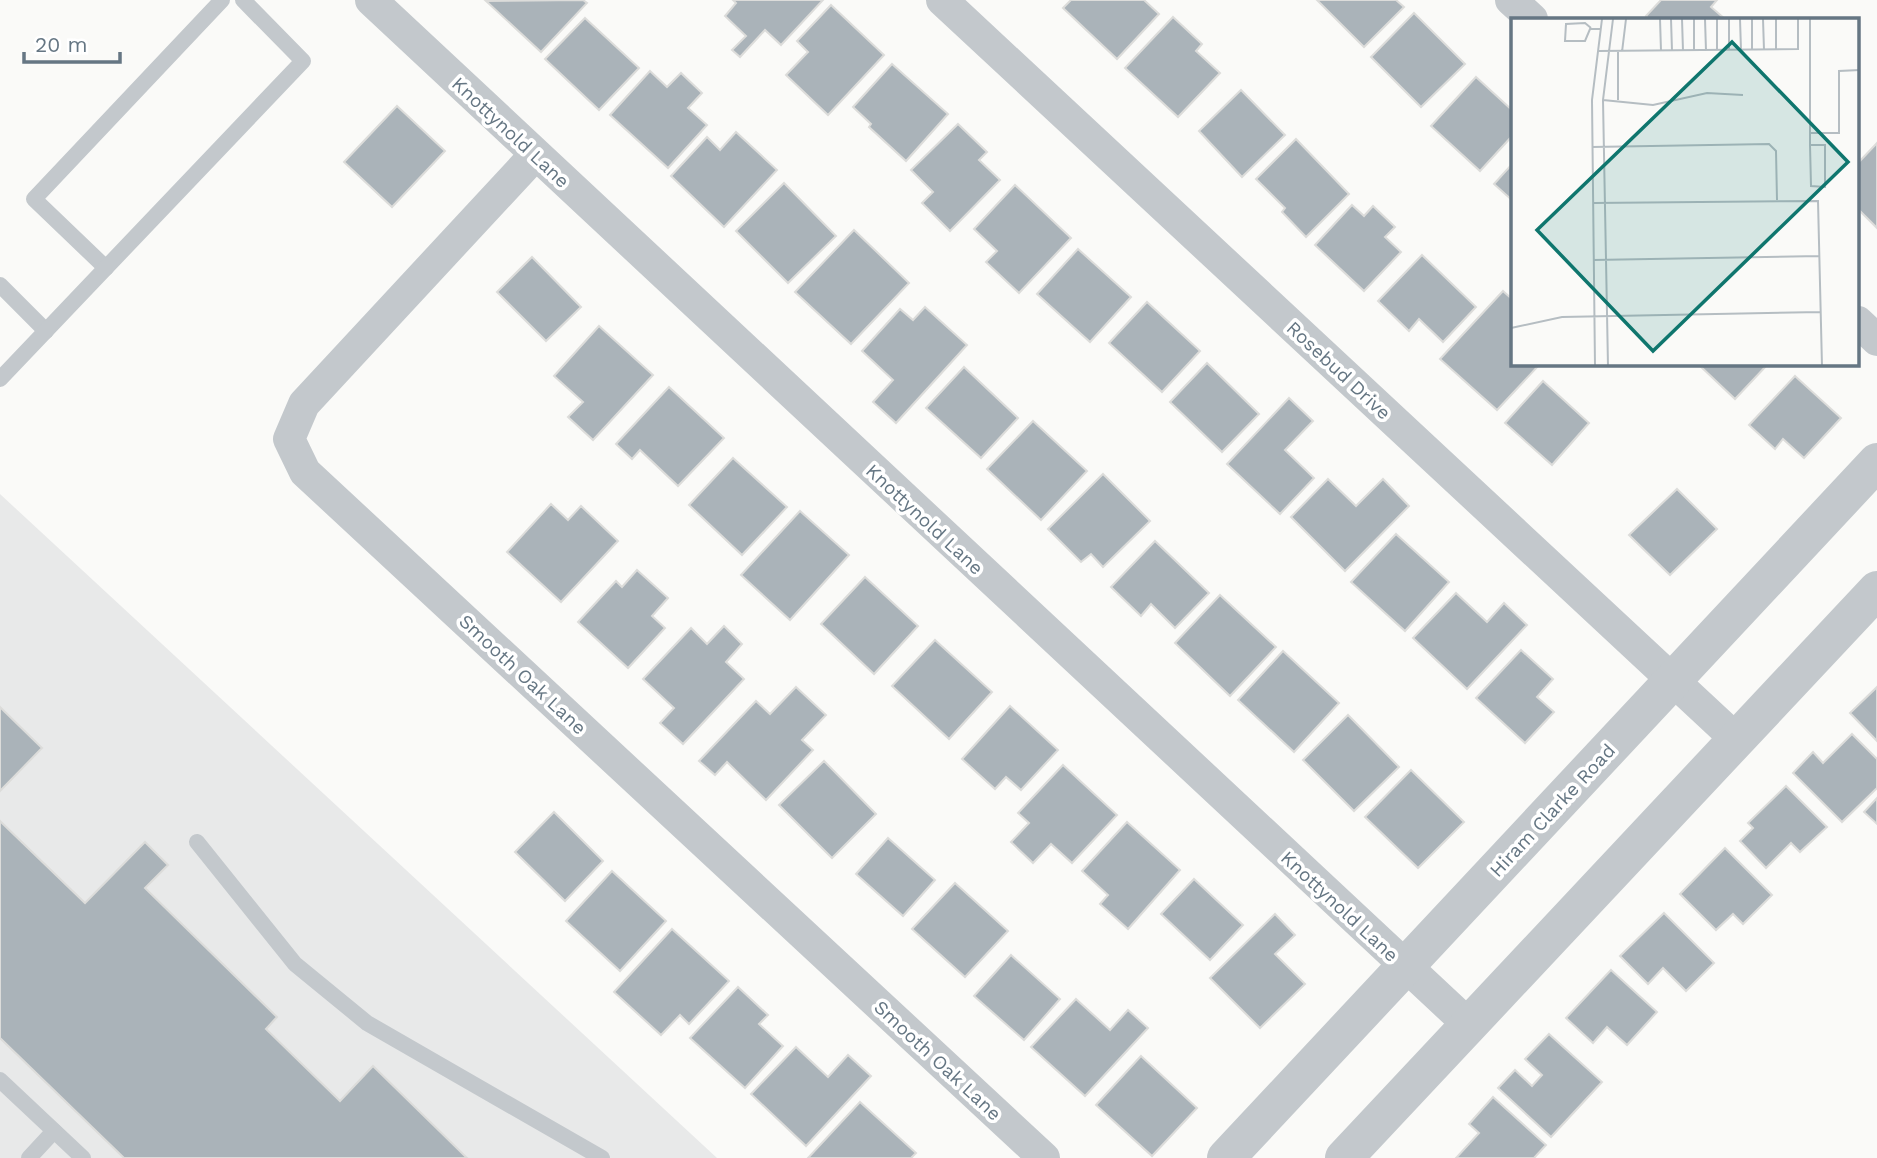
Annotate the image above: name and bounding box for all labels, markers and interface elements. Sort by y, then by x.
inset map [1511,18,1860,366]
scale bar [24,21,121,65]
text: 20 m [35,32,87,57]
street label: Knottynold Lane [447,72,574,193]
street label: Rosebud Drive [1282,316,1395,424]
street label: Knottynold Lane [861,459,988,580]
street label: Smooth Oak Lane [454,609,591,739]
street label: Hiram Clarke Road [1485,739,1620,882]
street label: Knottynold Lane [1276,846,1403,967]
street label: Smooth Oak Lane [869,995,1006,1125]

